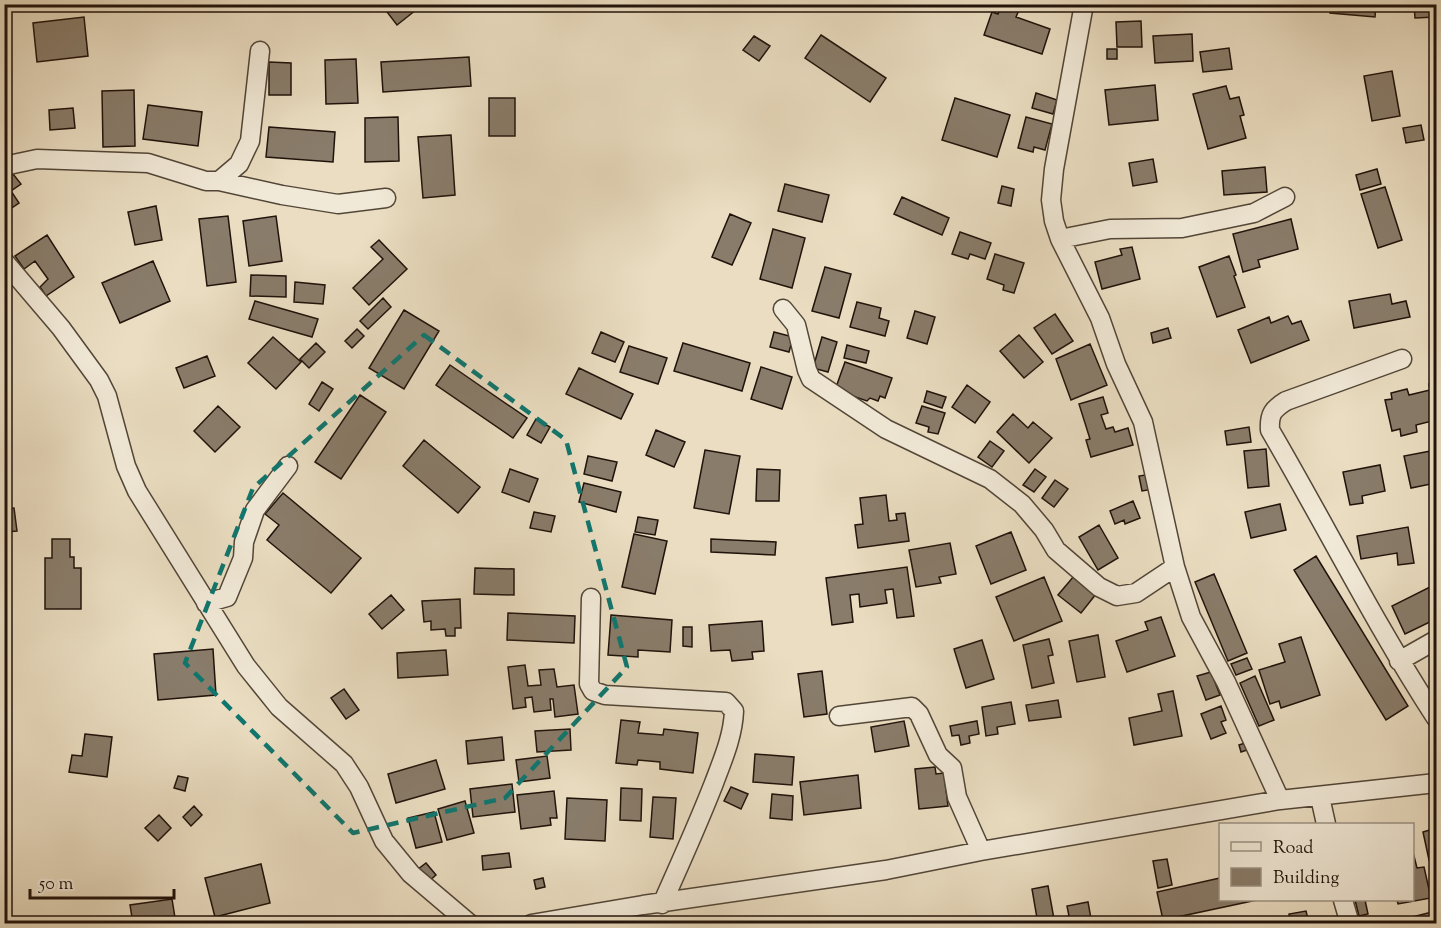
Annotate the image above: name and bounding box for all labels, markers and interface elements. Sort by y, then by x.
legend [1219,823,1414,901]
text: Road [1273,836,1313,862]
scale bar [30,862,174,900]
text: Building [1273,866,1339,892]
text: 50 m [38,872,74,898]

